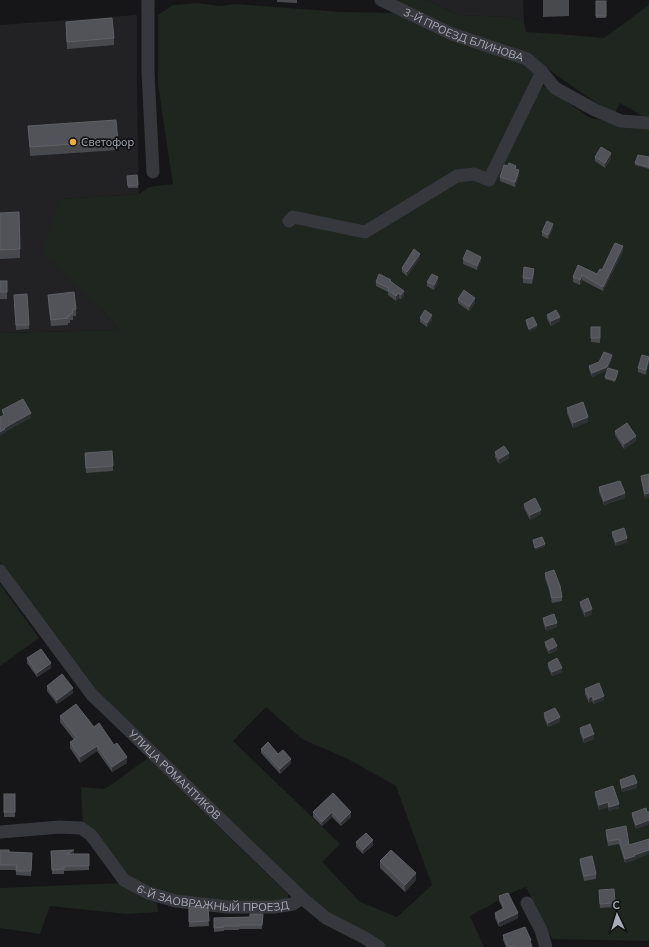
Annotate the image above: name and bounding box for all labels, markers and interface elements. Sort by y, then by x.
street label: 3-Й ПРОЕЗД БЛИНОВА [401,5,526,64]
place label: Светофор [81,135,135,149]
marker: Светофор [68,137,78,147]
street label: УЛИЦА РОМАНТИКОВ [125,726,224,822]
street label: 6-Й ЗАОВРАЖНЫЙ ПРОЕЗД [134,881,290,914]
north arrow [597,895,637,935]
text: С [612,898,621,912]

